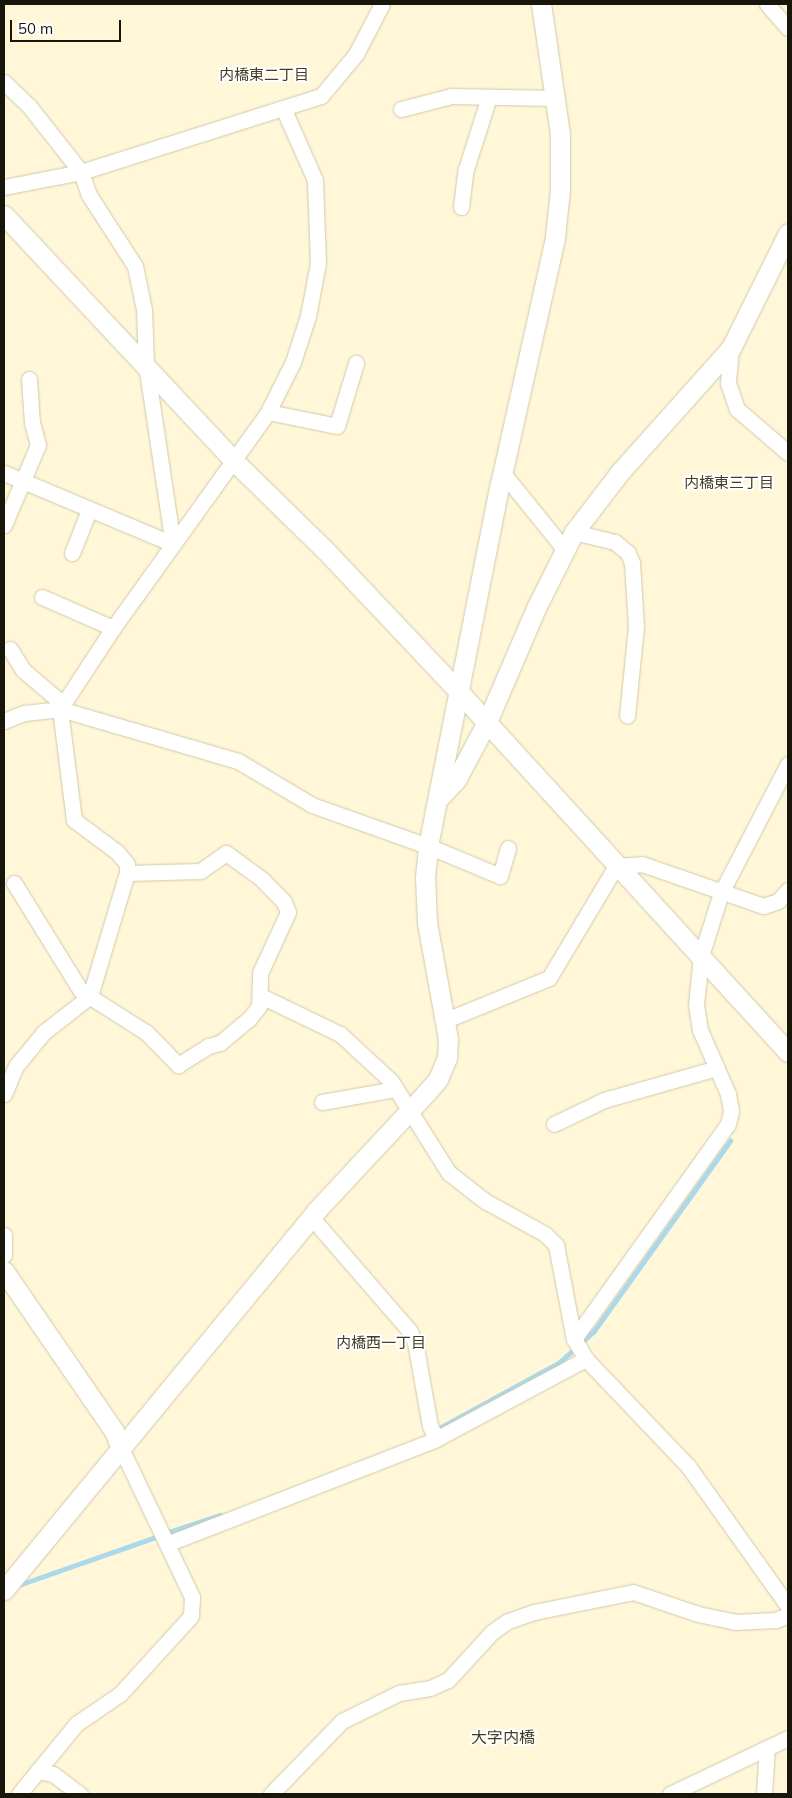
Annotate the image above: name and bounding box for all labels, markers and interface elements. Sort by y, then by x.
scale bar [12,10,124,42]
text: 50 m [18,19,53,38]
district label: 内橋東二丁目 [219,66,309,84]
district label: 内橋東三丁目 [684,474,774,492]
district label: 内橋西一丁目 [336,1334,426,1352]
district label: 大字内橋 [471,1727,535,1747]

